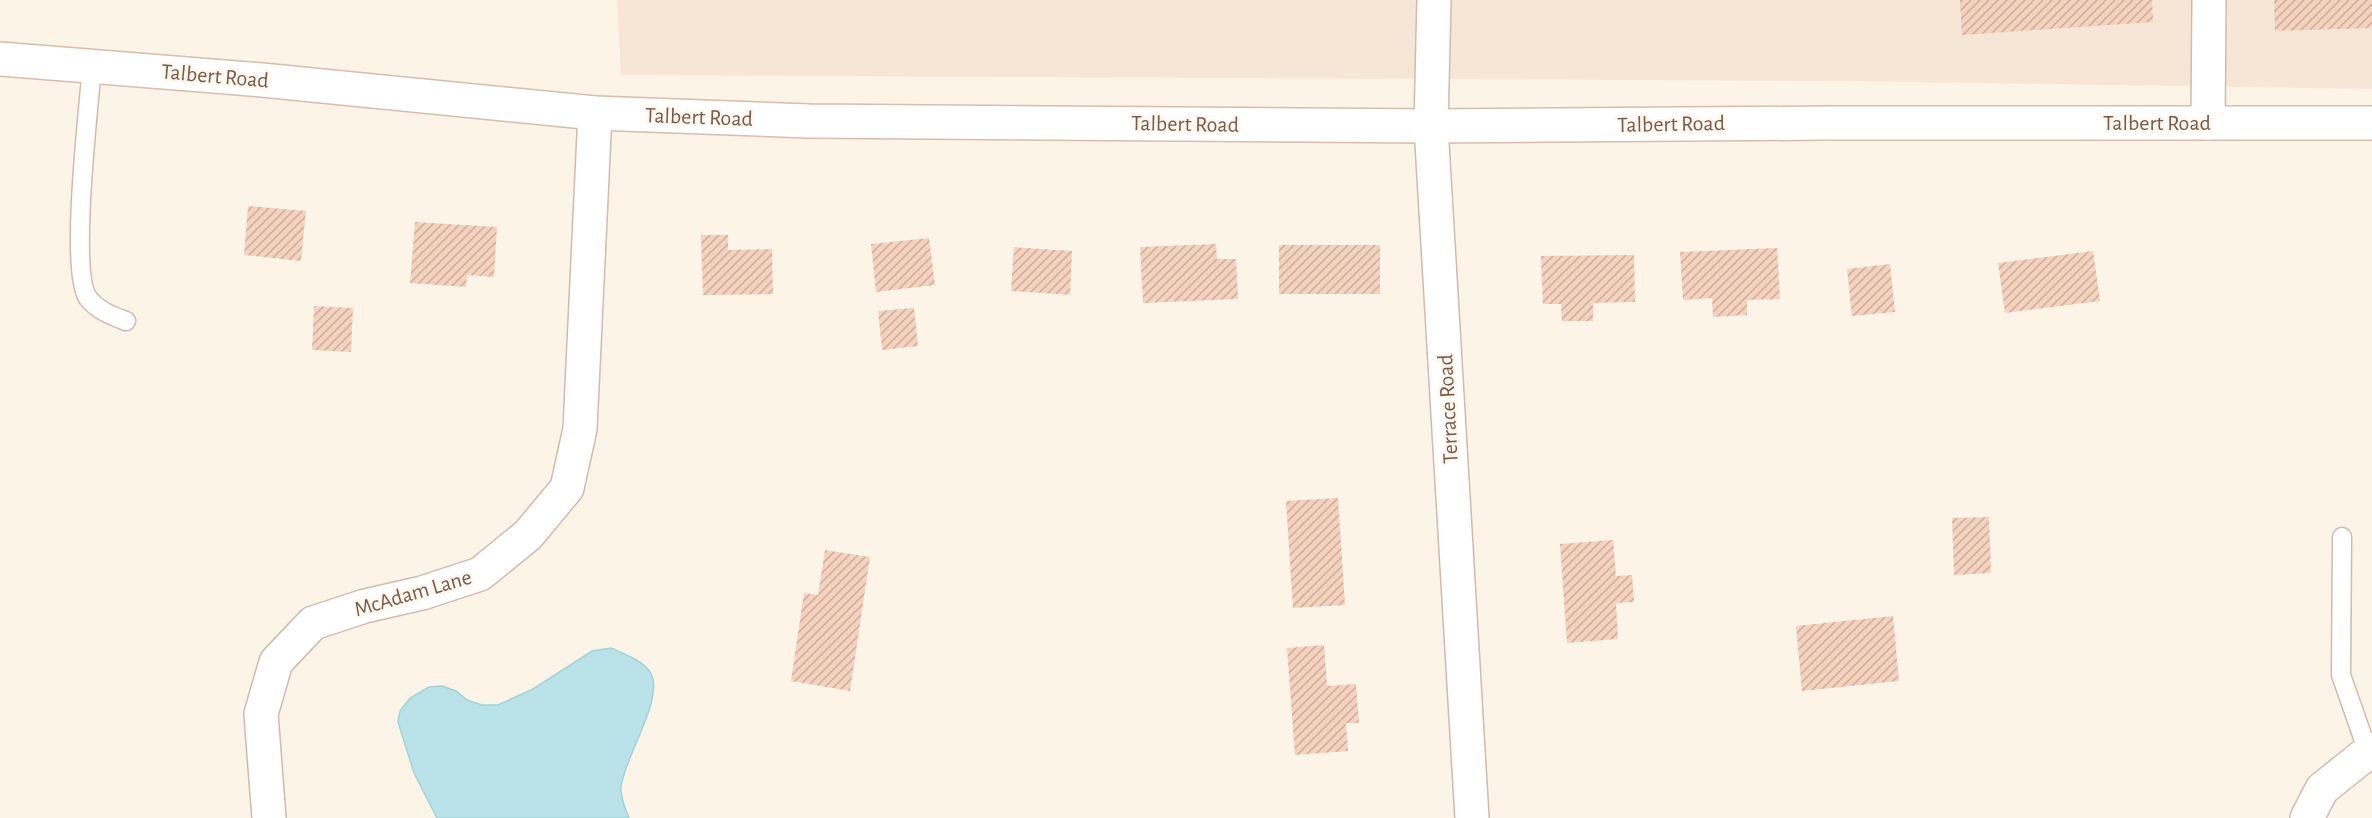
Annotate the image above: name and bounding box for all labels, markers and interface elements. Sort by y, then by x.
street label: Talbert Road [160,60,270,92]
street label: Talbert Road [645,104,753,130]
street label: Talbert Road [1131,112,1239,136]
street label: Talbert Road [1617,112,1725,136]
street label: Talbert Road [2103,112,2211,134]
street label: Terrace Road [1434,354,1462,464]
street label: McAdam Lane [352,566,474,620]

